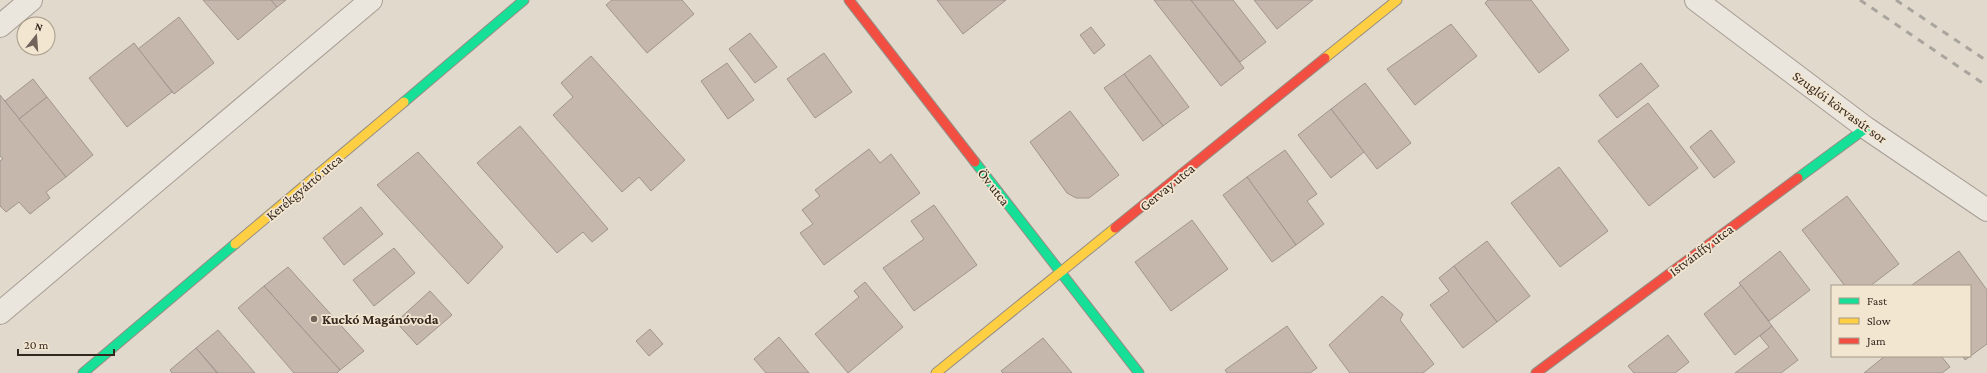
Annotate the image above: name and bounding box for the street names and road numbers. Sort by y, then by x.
street label: Szuglói körvasút sor [1790,67,1890,147]
street label: Kerékgyártó utca [263,150,346,223]
street label: Gervay utca [1136,160,1198,214]
street label: Öv utca [975,165,1014,209]
street label: Istvánffy utca [1666,220,1737,279]

